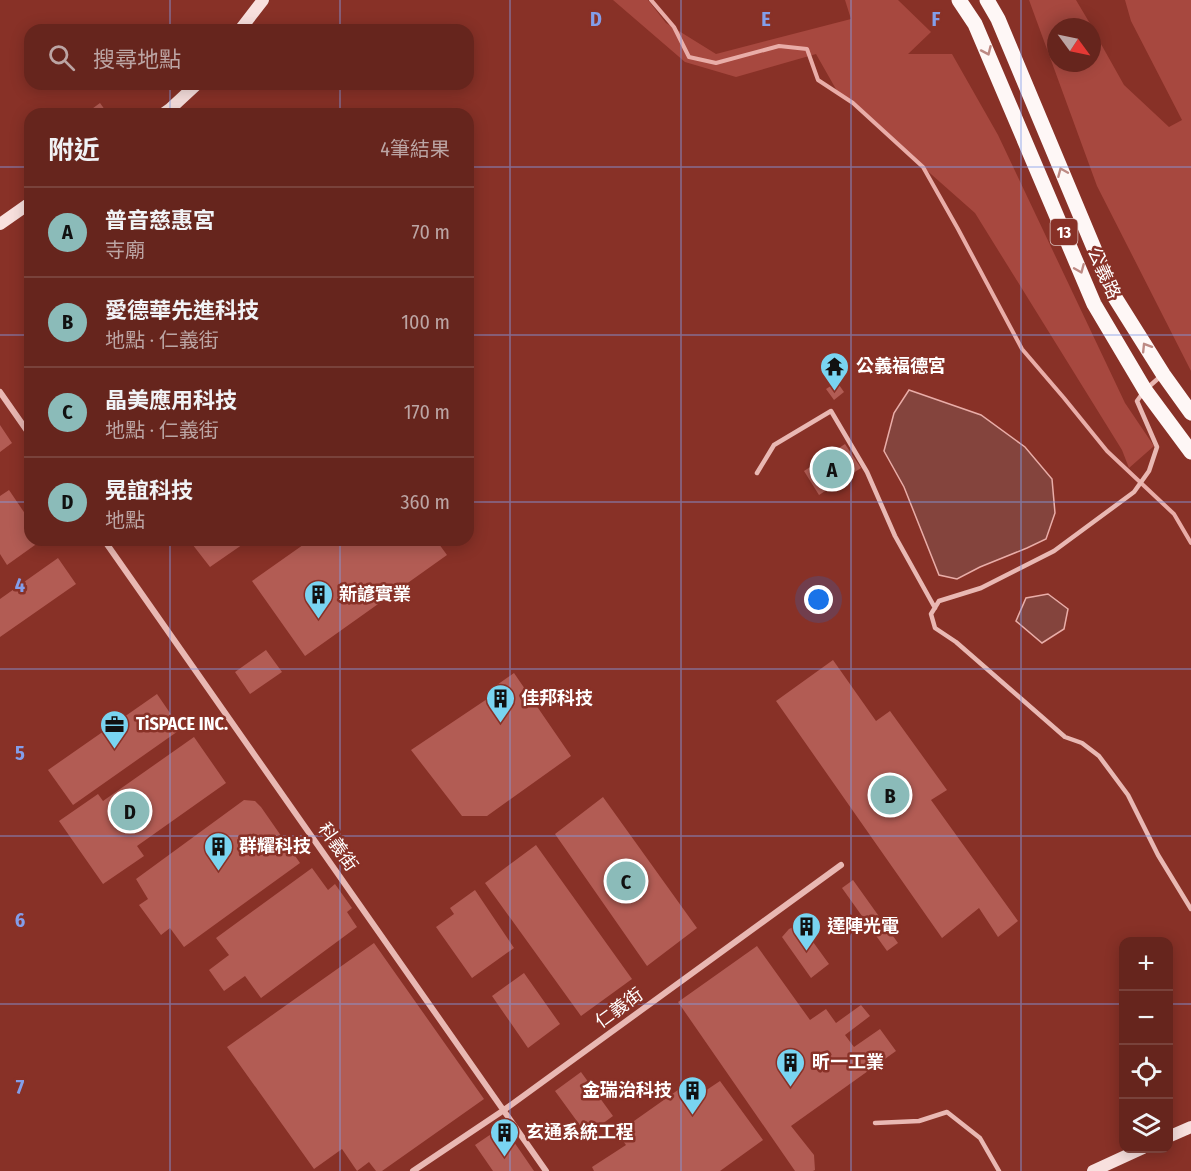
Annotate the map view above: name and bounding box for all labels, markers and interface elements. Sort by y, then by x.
text: D [590,7,602,31]
text: E [761,7,771,31]
text: F [932,7,941,31]
north arrow [1047,18,1101,72]
search box [24,24,474,90]
icon: search [45,41,78,74]
one-way arrow [980,45,992,56]
text: 搜尋地點 [93,46,181,73]
text: 附近 [48,135,100,166]
text: 4筆結果 [380,137,450,161]
one-way arrow [1057,167,1069,178]
text: 普音慈惠宮 [105,207,215,234]
road number: 13 [1050,219,1078,245]
text: A [62,220,73,244]
text: 70 m [412,220,450,244]
text: 寺廟 [105,238,145,262]
street label: 公義路 [1083,244,1125,302]
one-way arrow [1073,263,1085,274]
text: 愛德華先進科技 [105,297,259,324]
text: B [62,310,73,334]
text: 100 m [401,310,450,334]
text: 地點 · 仁義街 [105,328,219,352]
one-way arrow [1143,343,1154,354]
temple icon: 公義福德宮 [819,350,851,392]
place label: 公義福德宮 [856,355,946,377]
text: 晶美應用科技 [105,387,237,414]
text: C [62,400,73,424]
text: 170 m [404,400,450,424]
text: 地點 · 仁義街 [105,418,219,442]
pin: A [812,446,852,492]
text: 晃誼科技 [105,477,193,504]
text: D [62,490,73,514]
text: 360 m [401,490,450,514]
text: 地點 [105,508,145,532]
text: 4 [15,573,25,597]
building icon: 新諺實業 [302,578,334,620]
place label: 新諺實業 [339,583,411,605]
your location [804,585,833,614]
building icon: 佳邦科技 [484,682,516,724]
place label: 佳邦科技 [521,687,593,709]
office icon: TiSPACE INC. [99,708,131,750]
place label: TiSPACE INC. [136,713,228,735]
text: 5 [15,741,25,765]
pin: B [870,772,910,818]
pin: D [110,788,150,834]
street label: 科義街 [314,819,362,875]
building icon: 群耀科技 [202,830,234,872]
place label: 群耀科技 [239,835,311,857]
pin: C [606,858,646,904]
text: 6 [15,908,25,932]
building icon: 達陣光電 [790,910,822,952]
place label: 達陣光電 [827,915,899,937]
map controls [1119,937,1173,1153]
button: + [1119,937,1173,991]
street label: 仁義街 [591,983,647,1033]
button: − [1119,991,1173,1045]
button: locate [1119,1045,1173,1099]
building icon: 昕一工業 [775,1046,807,1088]
place label: 昕一工業 [812,1051,884,1073]
building icon: 金瑞治科技 [677,1074,709,1116]
text: 7 [16,1075,25,1099]
place label: 金瑞治科技 [582,1079,672,1101]
button: layers [1119,1099,1173,1153]
building icon: 玄通系統工程 [489,1116,521,1158]
place label: 玄通系統工程 [526,1121,634,1143]

